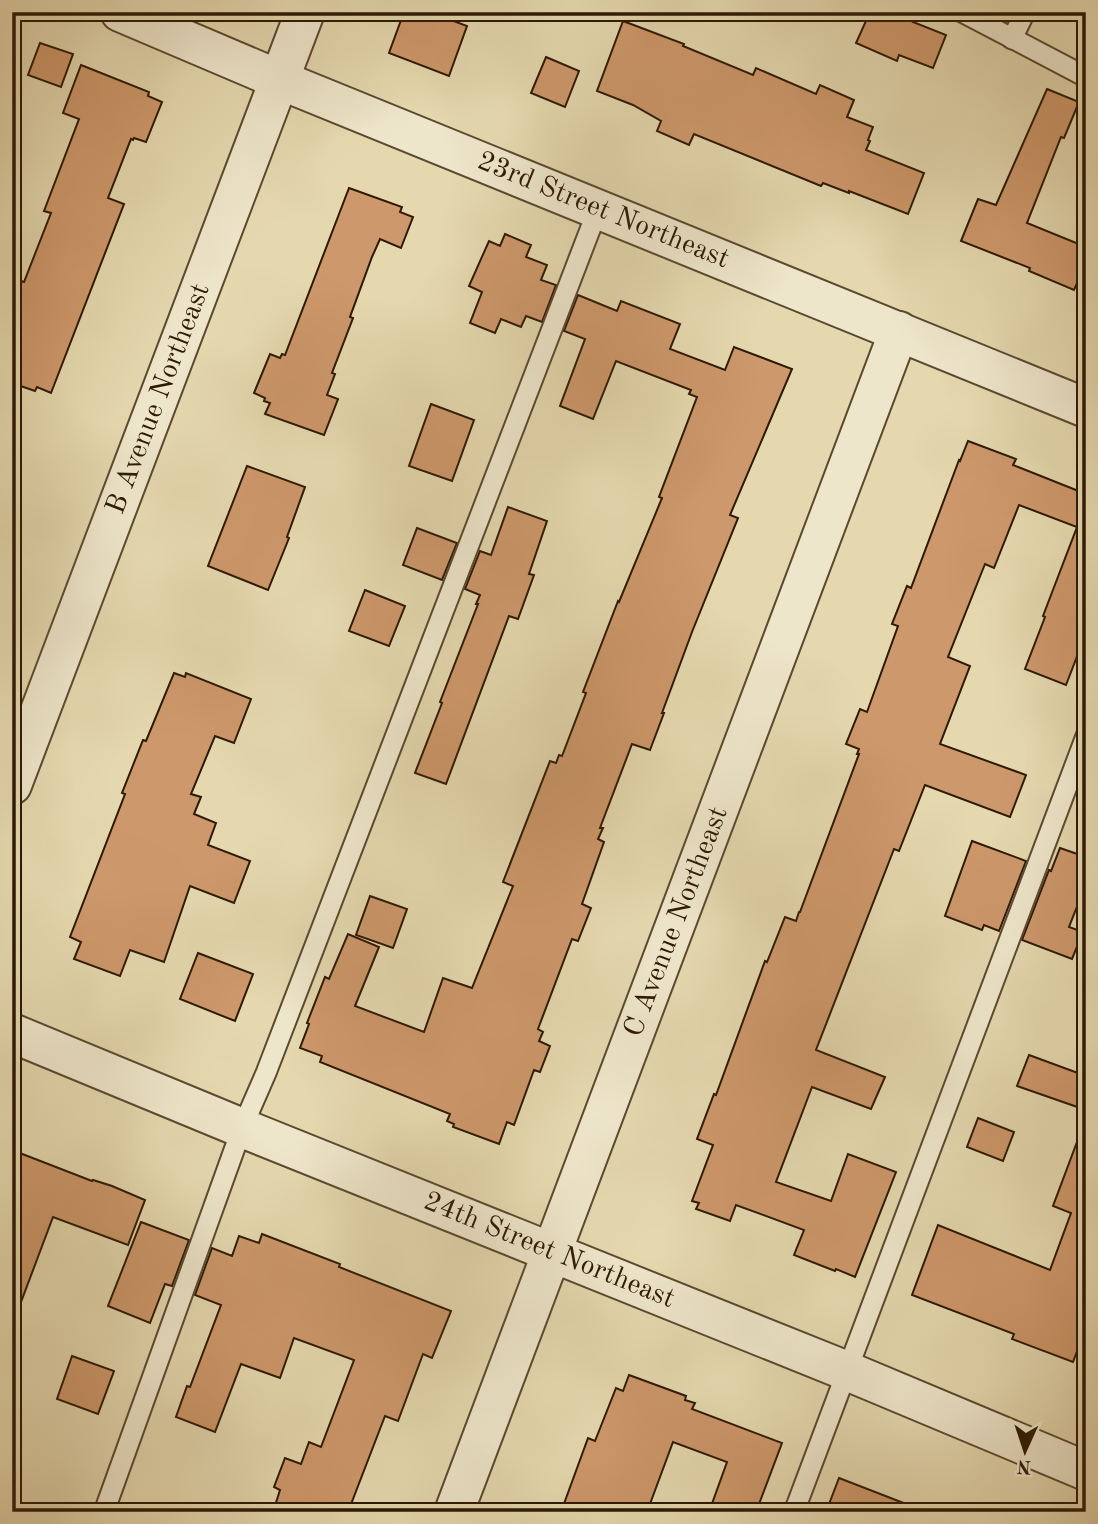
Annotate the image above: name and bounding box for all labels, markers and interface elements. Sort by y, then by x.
street label: 23rd Street Northeast [473,148,733,274]
street label: B Avenue Northeast [102,280,216,518]
street label: C Avenue Northeast [620,803,734,1041]
street label: 24th Street Northeast [419,1188,679,1314]
north arrow [990,1416,1060,1486]
text: N [1016,1456,1032,1475]

